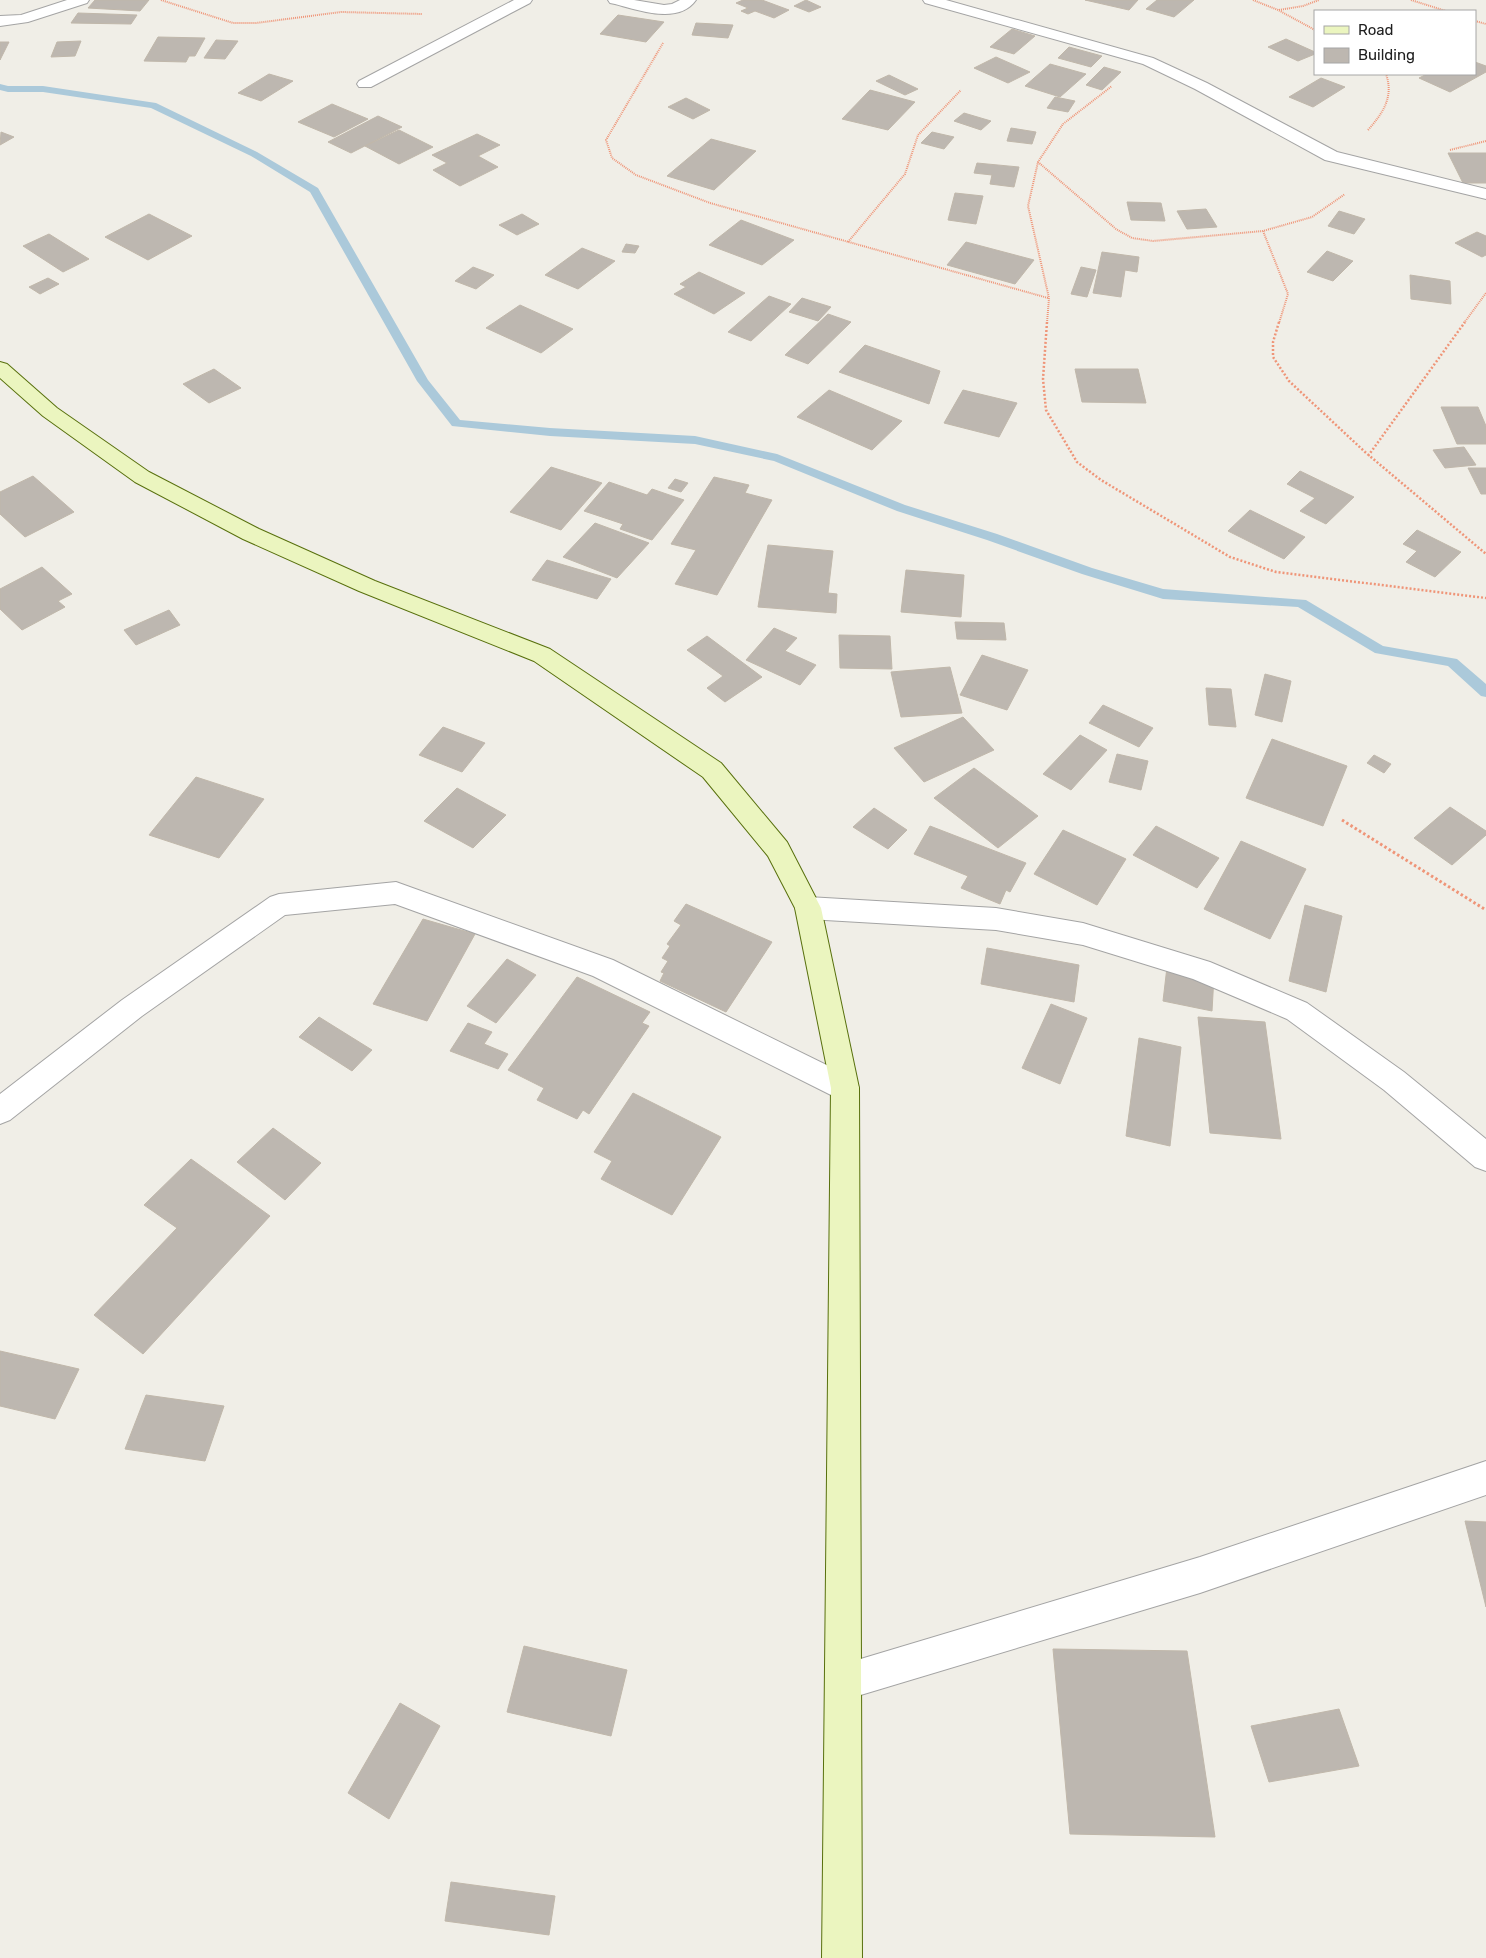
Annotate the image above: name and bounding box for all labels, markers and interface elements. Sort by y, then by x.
legend [1314,10,1476,75]
text: Road [1358,21,1394,39]
text: Building [1358,46,1415,64]

